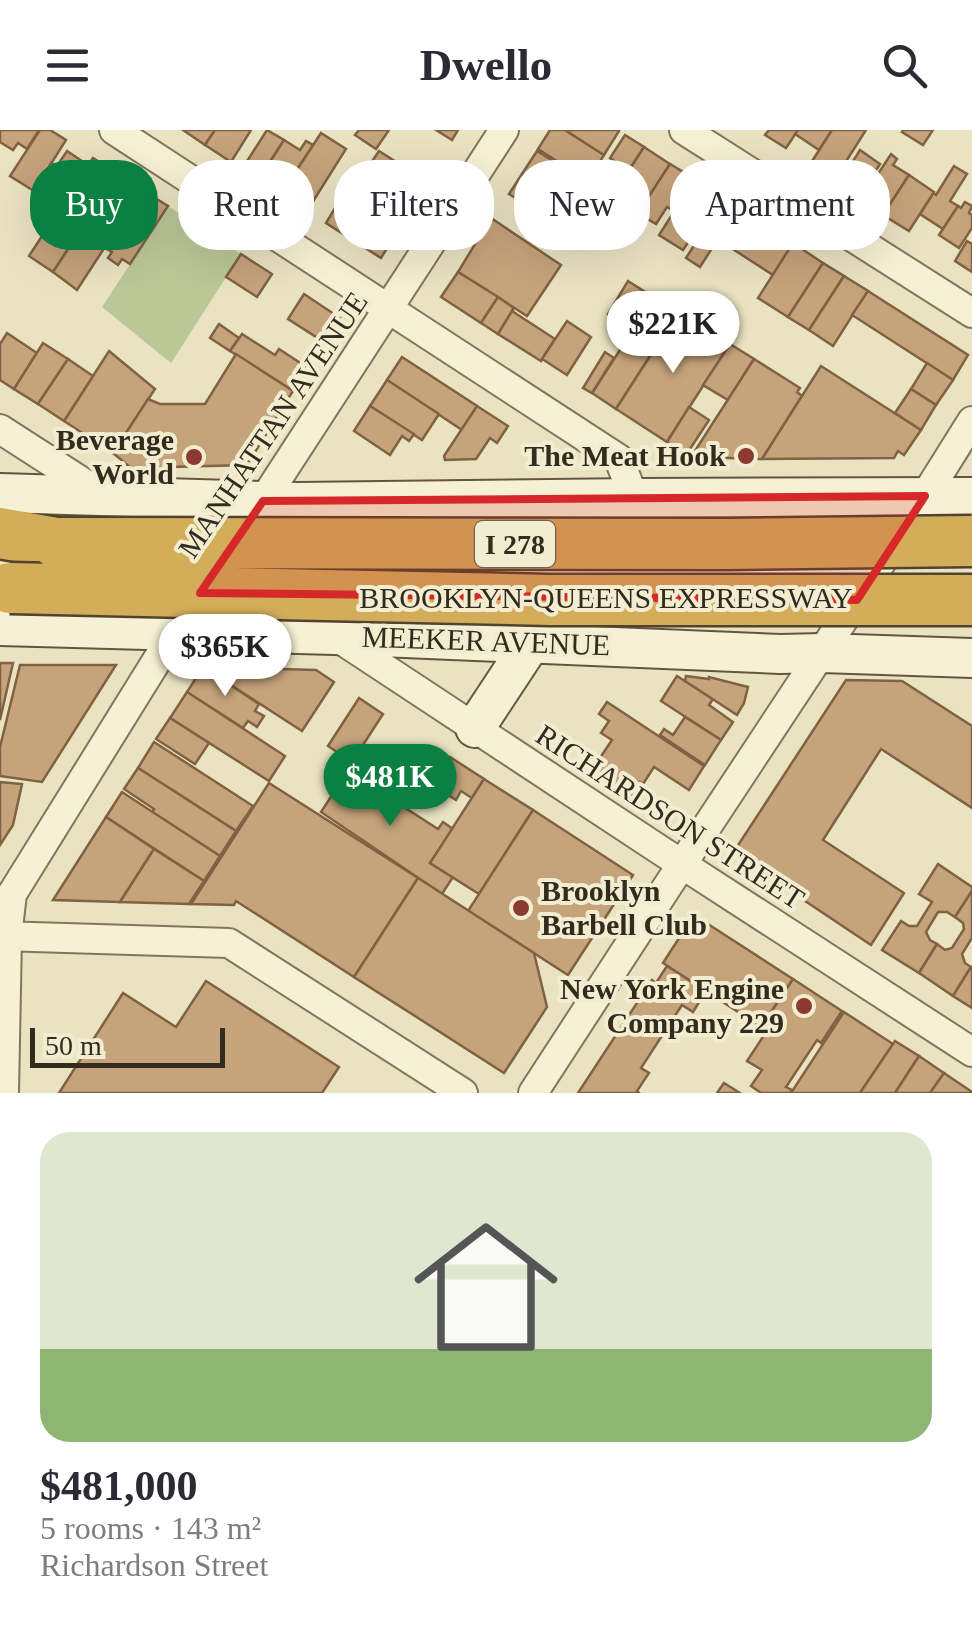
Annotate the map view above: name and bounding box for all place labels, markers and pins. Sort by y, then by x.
pin: $221K [603,291,743,376]
place label: Beverage World [56,423,174,490]
place label: The Meat Hook [524,439,726,472]
marker: The Meat Hook [735,445,757,467]
marker: Beverage World [183,446,205,468]
pin: $365K [155,614,295,699]
pin: $481K [320,744,460,829]
place label: Brooklyn Barbell Club [541,874,707,941]
marker: Brooklyn Barbell Club [510,897,532,919]
place label: New York Engine Company 229 [560,972,784,1039]
marker: New York Engine Company 229 [793,995,815,1017]

